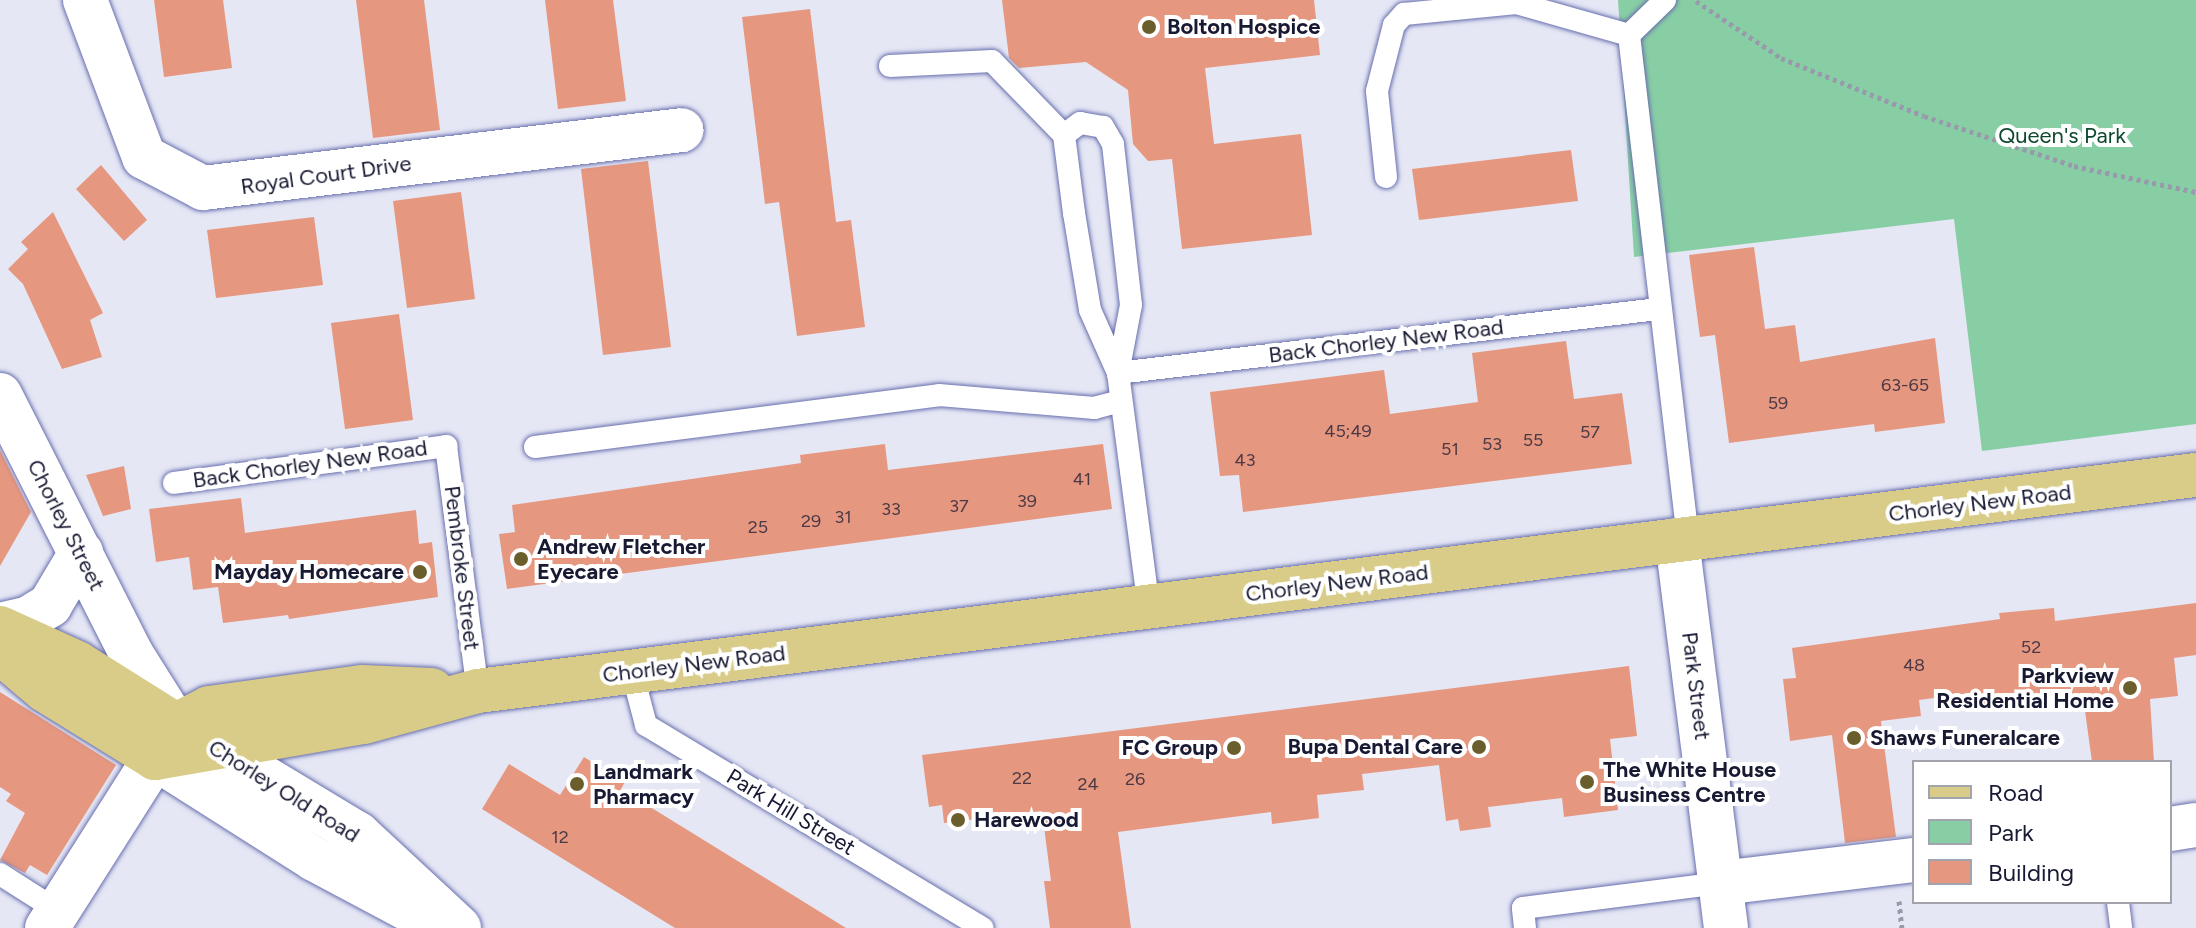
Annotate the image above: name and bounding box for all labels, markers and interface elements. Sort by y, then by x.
place label: Bolton Hospice [1167,14,1321,40]
marker: Bolton Hospice [1138,16,1160,38]
park label: Queen's Park [1998,123,2126,149]
street label: Royal Court Drive [239,150,413,200]
street label: Back Chorley New Road [1267,313,1505,369]
house number: 63-65 [1881,374,1929,396]
house number: 59 [1768,392,1788,414]
house number: 45;49 [1324,420,1372,442]
house number: 57 [1580,421,1600,443]
house number: 55 [1523,429,1543,451]
house number: 53 [1482,433,1502,455]
street label: Back Chorley New Road [191,434,429,494]
house number: 51 [1441,438,1459,460]
house number: 43 [1235,449,1255,471]
street label: Chorley Street [22,455,110,595]
house number: 41 [1073,468,1091,490]
street label: Chorley New Road [1887,479,2073,527]
street label: Pembroke Street [439,484,485,652]
house number: 39 [1017,490,1037,512]
house number: 37 [949,495,969,517]
house number: 33 [881,498,901,520]
house number: 31 [834,506,852,528]
house number: 29 [801,510,821,532]
house number: 25 [748,516,768,538]
place label: Andrew Fletcher Eyecare [537,533,705,584]
marker: Andrew Fletcher Eyecare [512,550,530,568]
place label: Mayday Homecare [214,559,404,585]
street label: Chorley New Road [1244,559,1430,607]
marker: Mayday Homecare [411,563,429,581]
street label: Park Street [1676,630,1716,742]
house number: 52 [2021,636,2041,658]
street label: Chorley New Road [601,640,787,688]
house number: 48 [1903,654,1925,676]
place label: Parkview Residential Home [1936,662,2114,714]
marker: Parkview Residential Home [2121,679,2139,697]
place label: Shaws Funeralcare [1870,725,2060,751]
marker: Shaws Funeralcare [1845,729,1863,747]
street label: Chorley Old Road [204,734,364,848]
place label: Bupa Dental Care [1288,734,1463,760]
place label: FC Group [1121,735,1218,761]
marker: Bupa Dental Care [1470,738,1488,756]
marker: FC Group [1225,739,1243,757]
place label: The White House Business Centre [1603,756,1776,808]
place label: Landmark Pharmacy [593,758,694,810]
legend [1912,760,2172,904]
street label: Park Hill Street [722,763,860,861]
house number: 22 [1012,767,1032,789]
house number: 26 [1125,768,1145,790]
house number: 24 [1077,773,1099,795]
marker: The White House Business Centre [1578,773,1596,791]
marker: Landmark Pharmacy [568,775,586,793]
text: Road [1988,778,2043,807]
place label: Harewood [974,807,1079,833]
marker: Harewood [949,811,967,829]
text: Park [1988,818,2034,847]
house number: 12 [551,826,569,848]
text: Building [1988,858,2074,887]

